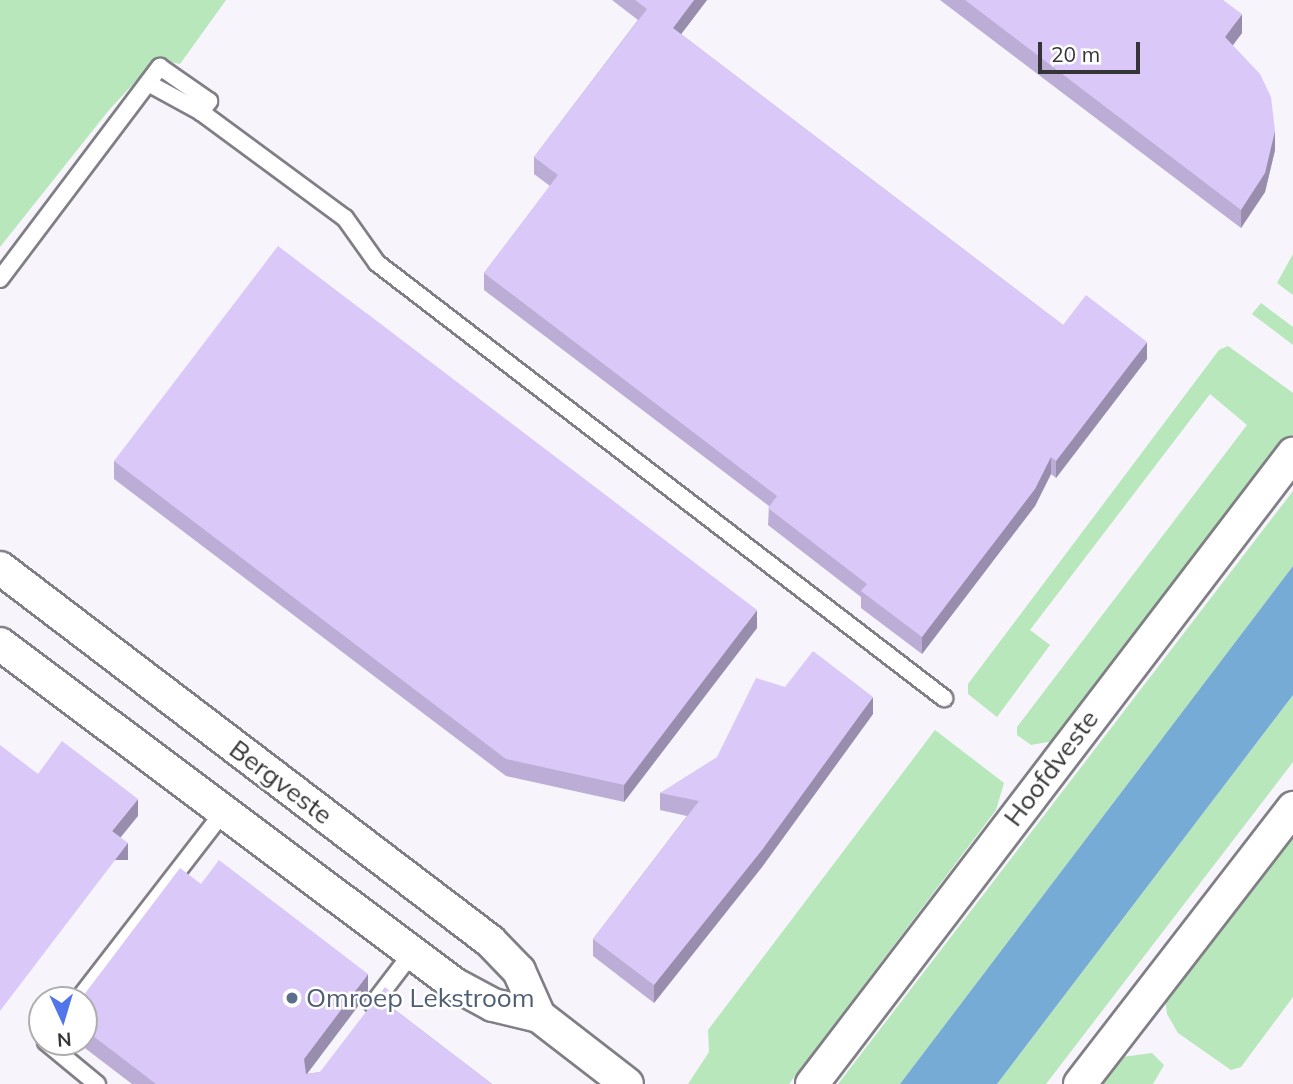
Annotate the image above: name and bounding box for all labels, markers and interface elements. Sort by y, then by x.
scale bar [1041,28,1142,72]
text: 20 m [1051,41,1100,67]
street label: Hoofdveste [997,704,1105,832]
street label: Bergveste [224,733,338,831]
place label: Omroep Lekstroom [306,982,535,1014]
north arrow [28,986,98,1056]
marker: Omroep Lekstroom [284,990,300,1006]
text: N [56,1027,72,1052]

